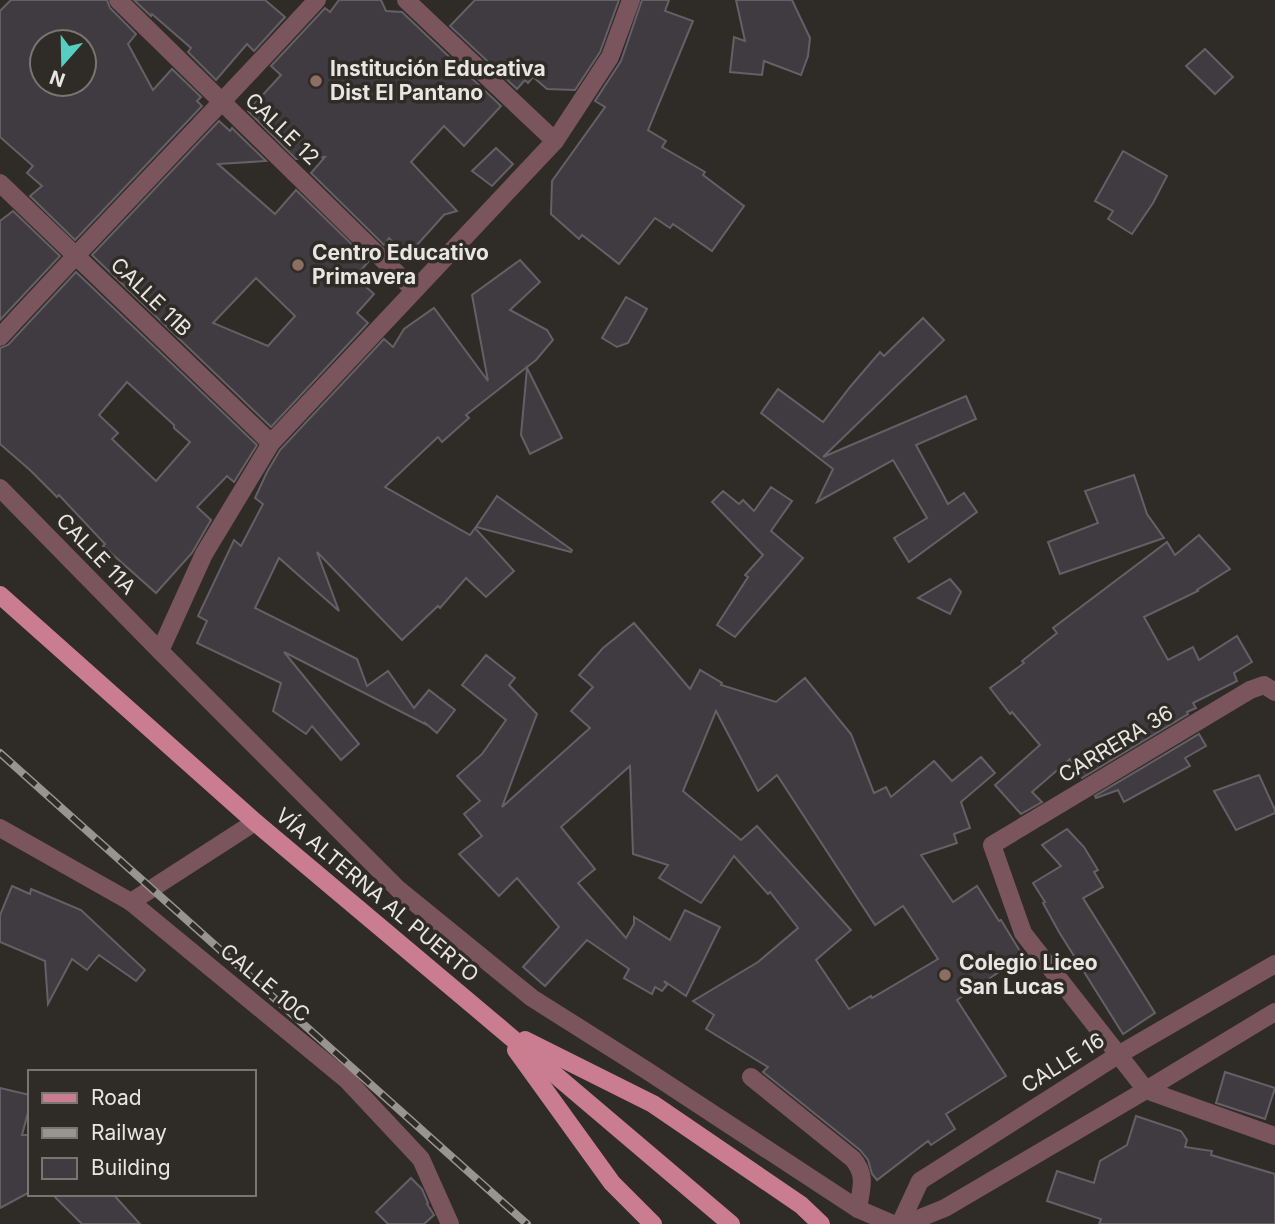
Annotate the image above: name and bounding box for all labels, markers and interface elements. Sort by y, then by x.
north arrow [28,28,98,98]
place label: Institución Educativa Dist El Pantano [330,56,546,105]
text: N [47,65,68,92]
marker: Institución Educativa Dist El Pantano [308,73,324,89]
street label: CALLE 12 [240,87,324,170]
place label: Centro Educativo Primavera [312,240,489,289]
street label: CALLE 11B [106,252,197,341]
marker: Centro Educativo Primavera [290,257,306,273]
street label: CALLE 11A [51,508,141,599]
street label: CARRERA 36 [1054,700,1177,788]
street label: VÍA ALTERNA AL PUERTO [271,802,485,987]
street label: CALLE 10C [216,938,315,1027]
place label: Colegio Liceo San Lucas [959,950,1098,999]
marker: Colegio Liceo San Lucas [937,967,953,983]
street label: CALLE 16 [1017,1027,1109,1098]
legend [28,1070,256,1196]
text: Road [91,1085,142,1110]
text: Railway [91,1120,167,1145]
text: Building [91,1155,171,1180]

